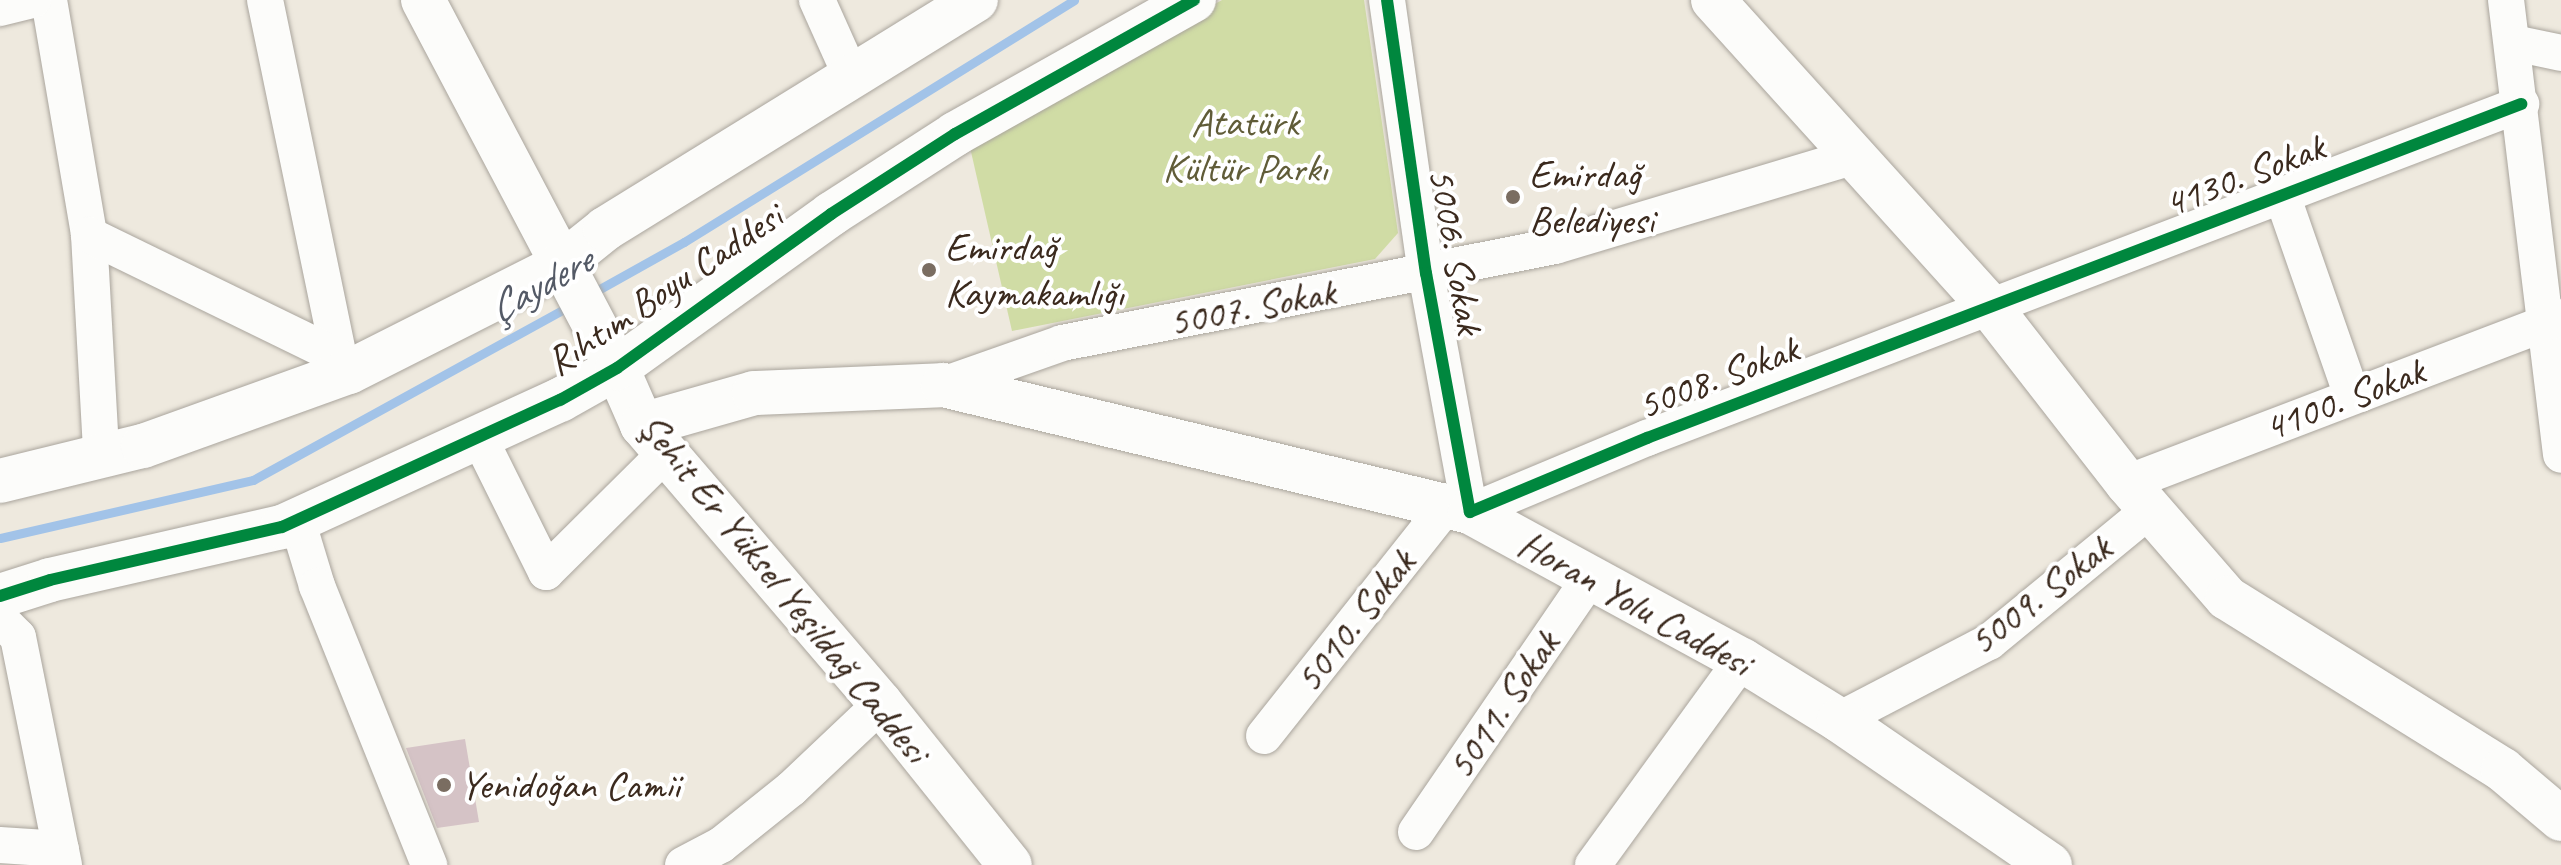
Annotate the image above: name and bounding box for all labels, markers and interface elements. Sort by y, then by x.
park label: Atatürk Kültür Parkı [1163,98,1327,192]
street label: 4130. Sokak [2157,122,2331,228]
place label: Emirdağ Belediyesi [1529,150,1654,244]
street label: 5006. Sokak [1418,164,1494,338]
marker: Emirdağ Belediyesi [1504,188,1522,206]
street label: Rıhtım Boyu Caddesi [537,192,791,386]
place label: Emirdağ Kaymakamlığı [945,223,1123,317]
water label: Çaydere [479,236,601,334]
marker: Emirdağ Kaymakamlığı [920,261,938,279]
street label: 5007. Sokak [1165,267,1339,347]
street label: 5008. Sokak [1631,324,1805,430]
street label: 4100. Sokak [2257,346,2431,452]
street label: Şehit Er Yüksel Yeşildağ Caddesi [628,404,940,772]
street label: Horan Yolu Caddesi [1510,519,1760,687]
street label: 5009. Sokak [1959,524,2121,666]
street label: 5010. Sokak [1284,540,1426,702]
street label: 5011. Sokak [1436,622,1570,788]
place label: Yenidoğan Camii [460,761,679,809]
marker: Yenidoğan Camii [435,776,453,794]

